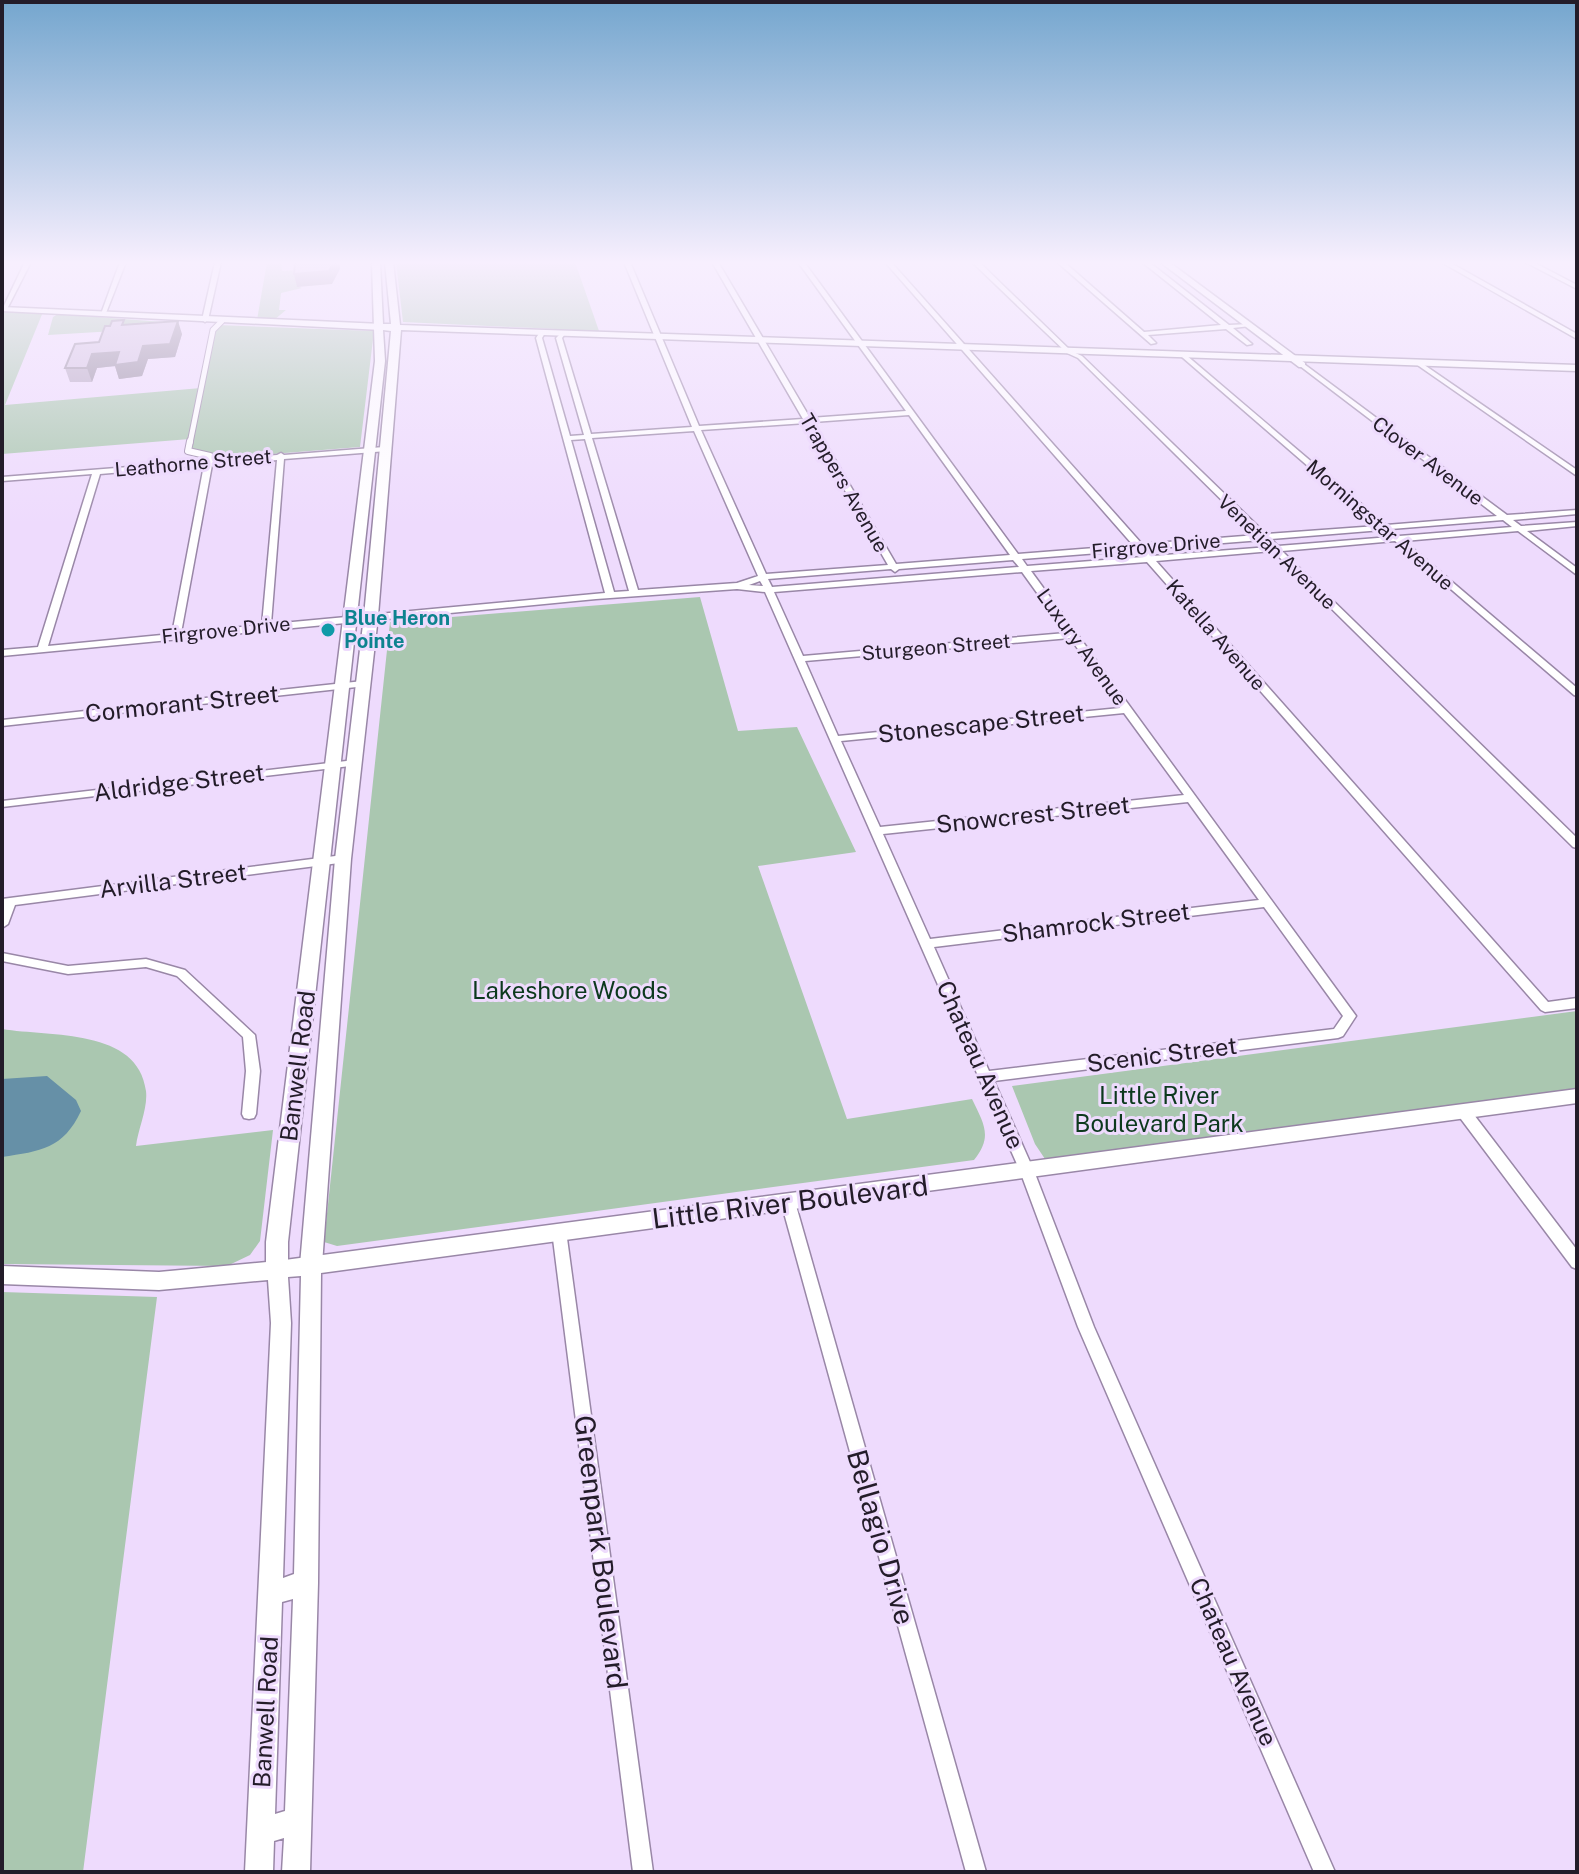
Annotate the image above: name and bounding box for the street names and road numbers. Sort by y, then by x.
street label: Trappers Avenue [795,409,893,557]
street label: Clover Avenue [1368,411,1488,511]
street label: Leathorne Street [114,444,272,482]
street label: Morningstar Avenue [1302,455,1458,595]
street label: Venetian Avenue [1213,489,1341,615]
street label: Firgrove Drive [1090,528,1222,564]
street label: Katella Avenue [1161,575,1271,695]
street label: Luxury Avenue [1032,584,1132,710]
street label: Firgrove Drive [160,611,292,649]
street label: Sturgeon Street [860,629,1012,665]
street label: Cormorant Street [84,679,280,727]
street label: Stonescape Street [876,698,1086,748]
street label: Aldridge Street [92,758,266,806]
street label: Snowcrest Street [935,790,1131,838]
street label: Arvilla Street [98,857,248,903]
street label: Shamrock Street [1000,897,1191,947]
street label: Chateau Avenue [931,976,1031,1153]
street label: Banwell Road [274,989,320,1143]
street label: Scenic Street [1085,1031,1239,1077]
street label: Little River Boulevard [650,1168,930,1235]
street label: Greenpark Boulevard [568,1413,635,1691]
street label: Bellagio Drive [841,1446,922,1628]
street label: Chateau Avenue [1184,1573,1284,1750]
street label: Banwell Road [247,1635,283,1788]

